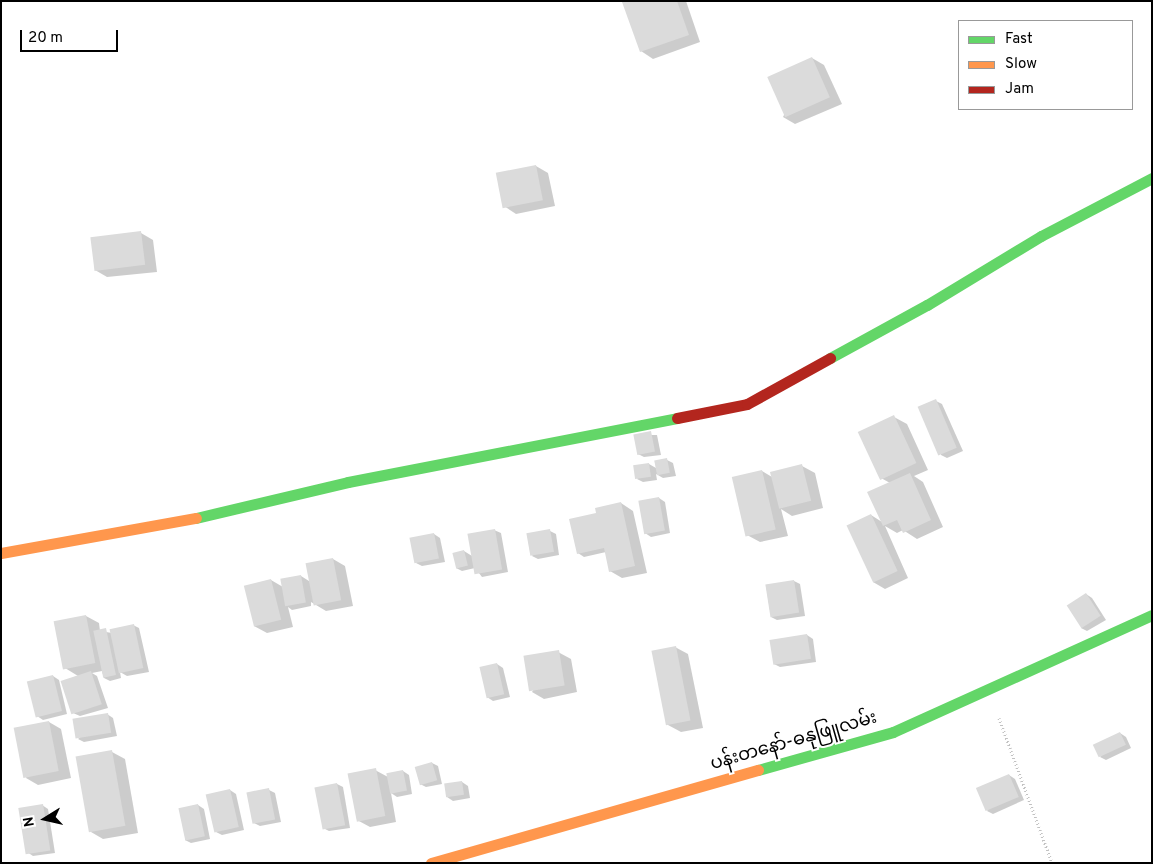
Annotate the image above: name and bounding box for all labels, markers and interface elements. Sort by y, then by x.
scale bar [22,20,120,52]
legend [958,20,1133,110]
text: 20 m [28,29,63,48]
text: Fast [1005,30,1033,49]
text: Slow [1005,55,1037,74]
text: Jam [1005,80,1034,99]
street label: ပန်းတနော်-ဓနုဖြူလမ်း [708,708,880,776]
north arrow [20,794,70,844]
text: N [20,815,39,828]

